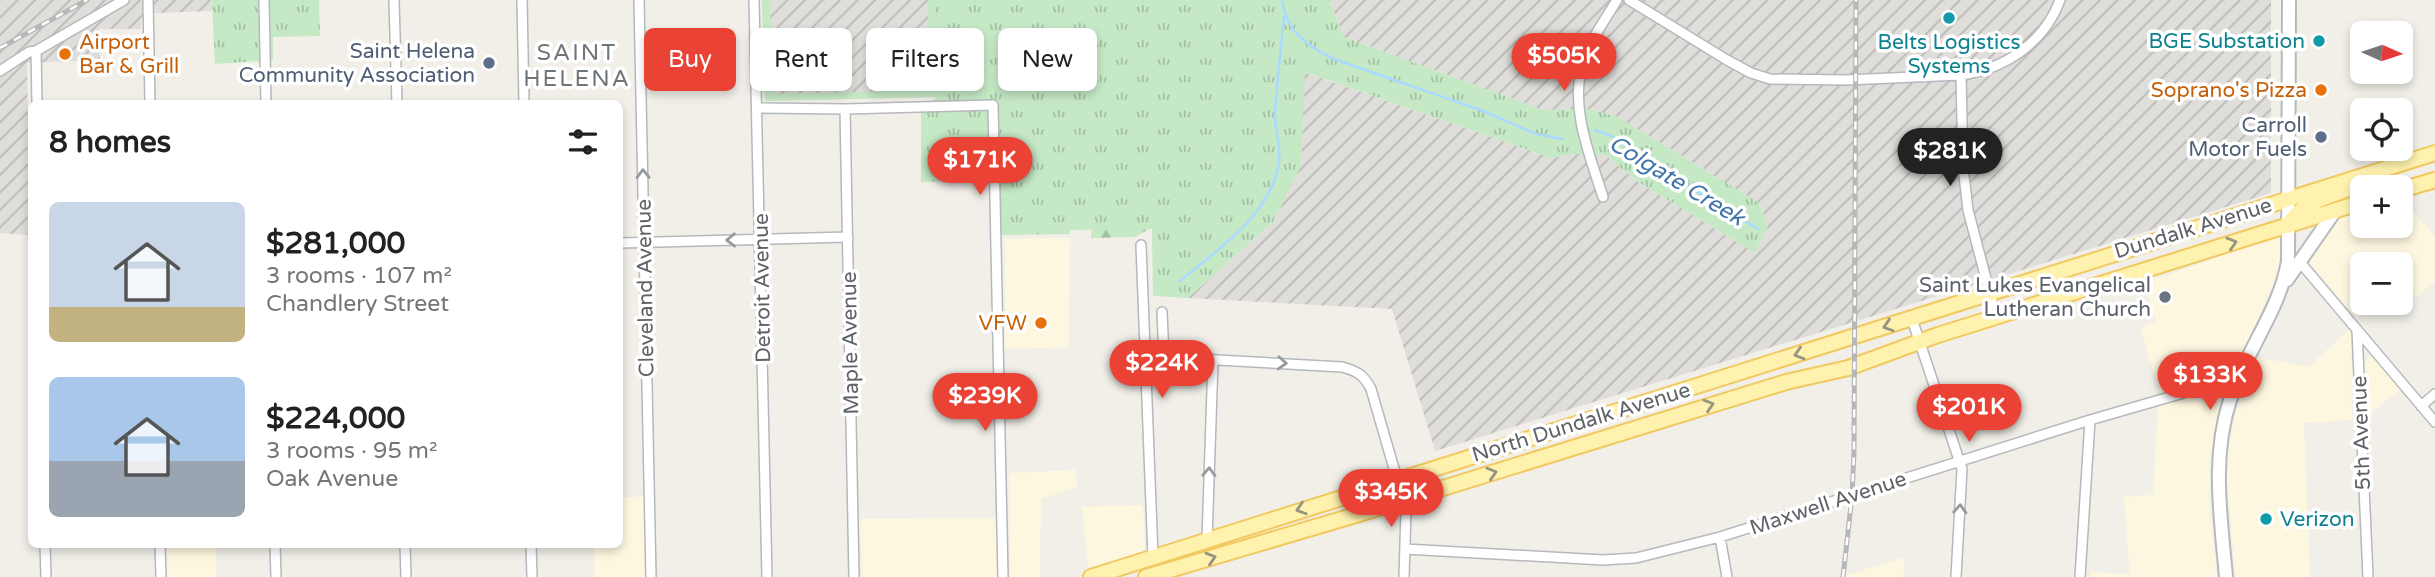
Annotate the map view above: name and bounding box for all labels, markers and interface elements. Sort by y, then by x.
marker: Belts Logistics Systems [1941,10,1957,26]
north arrow [2350,21,2413,84]
map controls [2350,21,2413,315]
chip: Buy [644,28,736,91]
chip: Rent [750,28,852,91]
chip: Filters [866,28,984,91]
chip: New [998,28,1097,91]
place label: BGE Substation [2149,29,2305,54]
place label: Airport Bar & Grill [79,30,179,79]
place label: Belts Logistics Systems [1878,30,2021,79]
marker: BGE Substation [2311,33,2327,49]
pin: $505K [1515,34,1613,93]
place label: Saint Helena Community Association [239,39,475,88]
district label: SAINT HELENA [523,39,631,93]
text: $505K [1528,42,1600,70]
marker: Airport Bar & Grill [57,46,73,62]
marker: Saint Helena Community Association [481,55,497,71]
place label: Soprano's Pizza [2151,78,2307,103]
marker: Soprano's Pizza [2313,82,2329,98]
button: locate [2350,98,2413,161]
place label: Carroll Motor Fuels [2188,113,2307,162]
icon: filters [564,123,602,161]
text: 8 homes [49,124,171,161]
pin: $281K [1901,128,1999,188]
water label: Colgate Creek [1604,129,1751,233]
marker: Carroll Motor Fuels [2313,129,2329,145]
text: $281K [1914,137,1986,165]
pin: $171K [931,138,1029,197]
text: $171K [944,146,1016,174]
one-way arrow [635,168,650,179]
button: + [2350,175,2413,238]
street label: Dundalk Avenue [2111,193,2275,264]
street label: Cleveland Avenue [631,199,660,377]
street label: Detroit Avenue [749,213,776,363]
text: $281,000 [266,225,405,262]
icon: home [105,230,189,314]
one-way arrow [725,233,736,248]
one-way arrow [2226,237,2238,252]
button: − [2350,252,2413,315]
text: 3 rooms · 107 m² [266,262,452,290]
street label: Maple Avenue [837,271,864,415]
place label: Saint Lukes Evangelical Lutheran Church [1919,273,2151,322]
marker: Saint Lukes Evangelical Lutheran Church [2157,289,2173,305]
text: Chandlery Street [266,290,449,318]
place label: VFW [978,311,1027,336]
marker: VFW [1033,315,1049,331]
one-way arrow [1883,318,1895,333]
pin: $224K [1113,340,1211,400]
one-way arrow [1793,346,1805,361]
text: $224K [1126,349,1198,377]
pin: $133K [2161,352,2259,412]
one-way arrow [1276,355,1287,370]
text: $133K [2174,361,2246,389]
pin: $239K [936,374,1034,433]
street label: 5th Avenue [2347,375,2376,491]
street label: North Dundalk Avenue [1469,377,1694,468]
text: $239K [949,382,1021,410]
pin: $201K [1920,384,2018,444]
text: $201K [1933,393,2005,421]
one-way arrow [1703,399,1715,414]
text: $224,000 [266,400,405,437]
icon: home [105,405,189,489]
text: 3 rooms · 95 m² [266,437,437,465]
text: Oak Avenue [266,465,398,493]
one-way arrow [1202,466,1217,477]
one-way arrow [1486,466,1498,481]
street label: Maxwell Avenue [1747,466,1910,541]
pin: $345K [1342,470,1440,529]
text: $345K [1355,478,1427,506]
one-way arrow [1295,501,1307,516]
one-way arrow [1952,503,1967,514]
place label: Verizon [2280,507,2355,532]
marker: Verizon [2258,511,2274,527]
one-way arrow [1205,551,1217,566]

